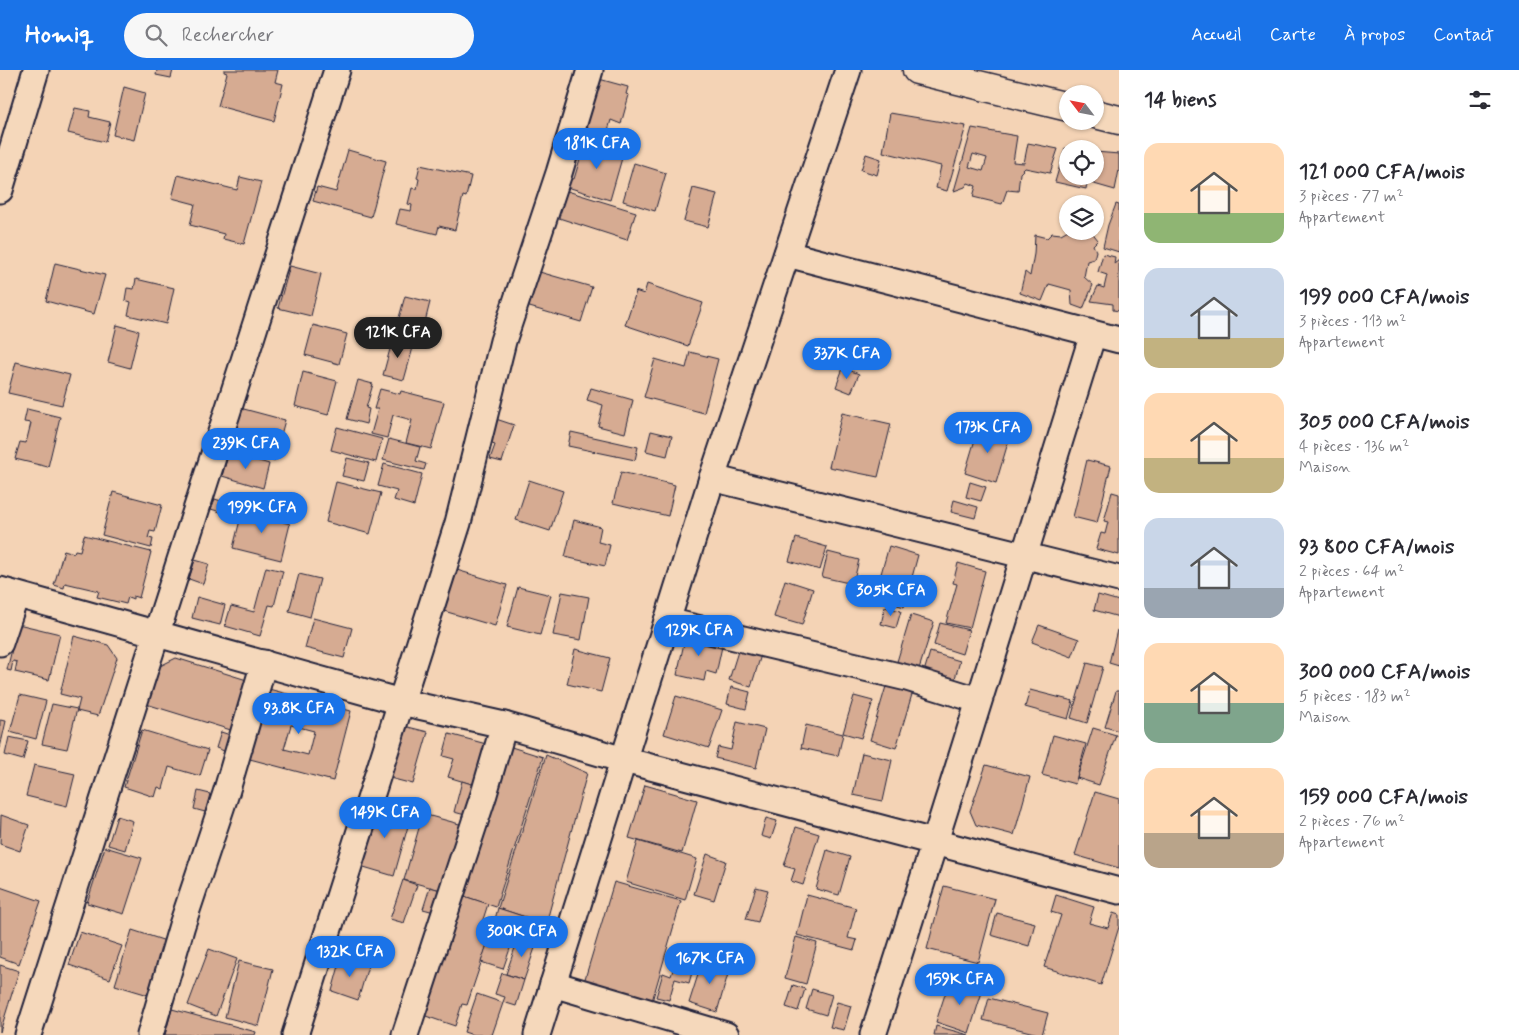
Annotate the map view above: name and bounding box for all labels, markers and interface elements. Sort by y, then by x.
search box [124,13,474,58]
text: Homiq [25,20,94,51]
icon: search [142,21,170,49]
text: Rechercher [182,23,274,48]
text: Accueil [1191,23,1242,47]
text: Carte [1270,23,1316,47]
text: À propos [1344,23,1405,47]
text: Contact [1433,23,1494,47]
north arrow [1059,85,1104,130]
map controls [1059,85,1104,240]
text: 14 biens [1144,86,1216,114]
icon: filters [1466,86,1494,114]
pin: 181K CFA [545,128,649,170]
text: 181K CFA [564,133,630,154]
button: locate [1059,140,1104,185]
text: 121 000 CFA/mois [1299,158,1465,186]
icon: home [1184,163,1244,223]
text: 3 pièces · 77 m² [1299,186,1403,207]
button: layers [1059,195,1104,240]
text: Appartement [1299,207,1385,228]
text: 199 000 CFA/mois [1299,283,1469,311]
icon: home [1184,288,1244,348]
text: 3 pièces · 113 m² [1299,311,1406,332]
pin: 121K CFA [346,316,450,359]
text: 121K CFA [365,322,431,343]
text: Appartement [1299,332,1385,353]
pin: 337K CFA [795,338,899,380]
text: 337K CFA [813,343,881,364]
text: 305 000 CFA/mois [1299,408,1470,436]
pin: 173K CFA [936,412,1040,454]
icon: home [1184,413,1244,473]
text: 173K CFA [955,417,1021,438]
pin: 239K CFA [194,428,298,470]
text: 239K CFA [212,433,280,454]
text: 4 pièces · 136 m² [1299,436,1409,457]
text: Maison [1299,457,1351,478]
pin: 199K CFA [210,492,314,534]
text: 199K CFA [227,497,297,518]
text: 93 800 CFA/mois [1299,533,1454,561]
icon: home [1184,538,1244,598]
text: 2 pièces · 64 m² [1299,561,1404,582]
pin: 305K CFA [839,574,943,617]
text: 305K CFA [856,580,926,601]
text: Appartement [1299,582,1385,603]
pin: 129K CFA [647,614,751,657]
text: 129K CFA [665,620,733,641]
text: 300 000 CFA/mois [1299,658,1471,686]
icon: home [1184,663,1244,723]
text: 5 pièces · 183 m² [1299,686,1411,707]
pin: 93.8K CFA [242,692,356,735]
text: 93.8K CFA [263,698,335,719]
text: Maison [1299,707,1351,728]
text: 159 000 CFA/mois [1299,783,1468,811]
icon: home [1184,788,1244,848]
pin: 149K CFA [333,796,437,839]
text: 149K CFA [350,802,420,823]
text: 2 pièces · 76 m² [1299,811,1405,832]
text: Appartement [1299,832,1385,853]
pin: 300K CFA [470,916,574,958]
text: 300K CFA [487,921,557,942]
pin: 132K CFA [298,936,402,978]
text: 132K CFA [316,941,384,962]
pin: 167K CFA [658,942,762,985]
text: 167K CFA [675,948,745,969]
pin: 159K CFA [908,964,1012,1006]
text: 159K CFA [926,969,994,990]

